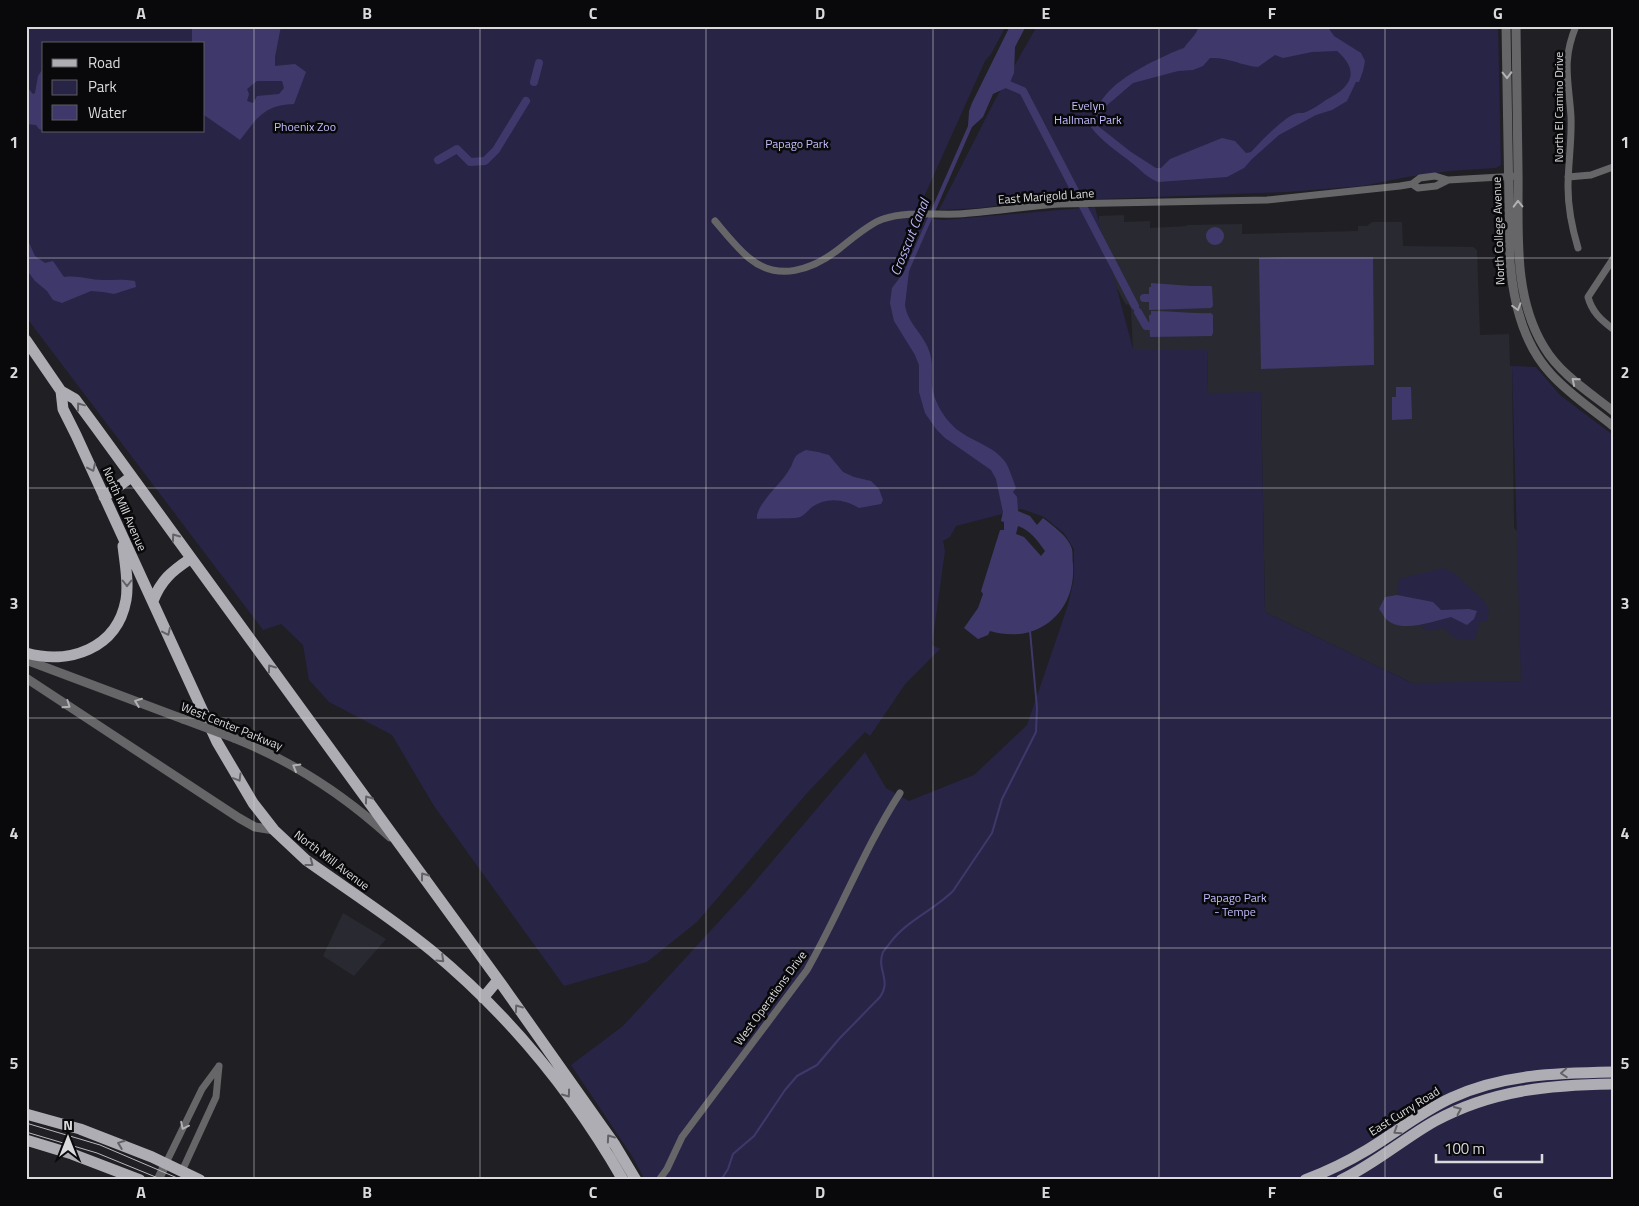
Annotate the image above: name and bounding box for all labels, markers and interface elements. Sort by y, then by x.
text: A [136,1,146,25]
text: B [362,1,372,25]
text: C [589,1,598,25]
text: D [815,1,825,25]
text: E [1042,1,1051,25]
text: F [1268,1,1277,25]
text: G [1493,1,1503,25]
legend [42,42,205,132]
text: Road [88,51,120,74]
street label: North El Camino Drive [1549,52,1568,162]
one-way arrow [1502,72,1512,79]
text: Park [88,75,117,98]
park label: Evelyn Hallman Park [1054,96,1122,129]
text: Water [88,101,127,124]
park label: Phoenix Zoo [274,117,336,136]
text: 1 [10,130,18,154]
text: 1 [1621,130,1629,154]
park label: Papago Park [765,134,829,153]
street label: North College Avenue [1487,176,1509,286]
street label: East Marigold Lane [997,183,1095,209]
water label: Crosscut Canal [884,194,935,279]
one-way arrow [1513,199,1523,207]
one-way arrow [1511,302,1521,310]
text: 2 [10,360,18,384]
text: 2 [1621,360,1629,384]
one-way arrow [1571,377,1580,386]
one-way arrow [77,403,85,412]
one-way arrow [85,463,95,472]
street label: North Mill Avenue [98,464,152,554]
one-way arrow [172,534,181,543]
one-way arrow [122,580,132,587]
text: 3 [10,591,18,615]
text: 3 [1621,591,1629,615]
one-way arrow [160,627,171,636]
one-way arrow [268,665,277,674]
street label: West Center Parkway [178,697,286,755]
one-way arrow [134,698,143,708]
one-way arrow [61,699,71,708]
one-way arrow [292,764,301,774]
one-way arrow [231,773,241,782]
one-way arrow [365,796,373,805]
text: 4 [10,821,19,845]
text: 4 [1621,821,1630,845]
street label: North Mill Avenue [290,825,374,895]
one-way arrow [304,857,313,865]
one-way arrow [421,873,429,882]
park label: Papago Park - Tempe [1203,888,1267,921]
street label: West Operations Drive [729,947,811,1049]
one-way arrow [435,953,444,962]
one-way arrow [515,1004,524,1014]
text: 5 [10,1051,19,1075]
text: 5 [1621,1051,1630,1075]
one-way arrow [1560,1068,1568,1079]
street label: East Curry Road [1365,1082,1443,1140]
one-way arrow [560,1089,570,1098]
one-way arrow [1453,1106,1462,1117]
north arrow [42,1114,92,1164]
text: N [63,1114,73,1135]
one-way arrow [180,1121,190,1130]
one-way arrow [1393,1124,1402,1134]
scale bar [1436,1131,1543,1163]
one-way arrow [607,1134,616,1144]
text: 100 m [1444,1137,1485,1160]
one-way arrow [117,1140,126,1150]
text: A [136,1180,146,1204]
text: B [362,1180,372,1204]
text: C [589,1180,598,1204]
text: D [815,1180,825,1204]
text: E [1042,1180,1051,1204]
text: F [1268,1180,1277,1204]
text: G [1493,1180,1503,1204]

